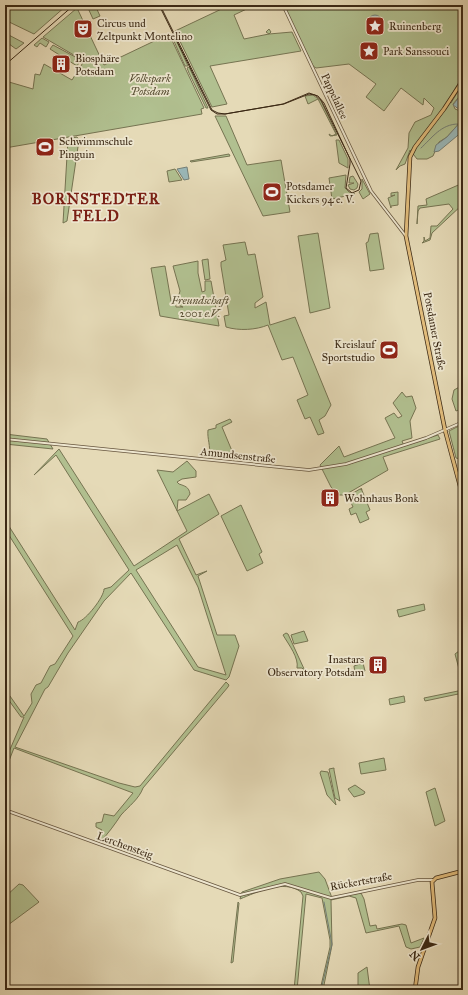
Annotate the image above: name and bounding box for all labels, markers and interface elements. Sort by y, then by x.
place icon: Ruinenberg [364,15,386,37]
place label: Circus und Zeltpunkt Montelino [97,17,193,43]
theatre icon: Circus und Zeltpunkt Montelino [72,18,94,40]
place label: Ruinenberg [389,20,442,33]
place icon: Park Sanssouci [358,40,380,62]
place label: Park Sanssouci [383,45,449,58]
place label: Biosphäre Potsdam [75,52,120,78]
building icon: Biosphäre Potsdam [50,53,72,75]
street label: Pappelallee [318,71,351,122]
park label: Volkspark Potsdam [129,72,171,98]
place label: Schwimmschule Pinguin [59,135,133,161]
sports icon: Schwimmschule Pinguin [34,136,56,158]
place label: Potsdamer Kickers 94 e. V. [286,180,354,206]
sports icon: Potsdamer Kickers 94 e. V. [261,181,283,203]
district label: BORNSTEDTER FELD [32,190,161,225]
street label: Potsdamer Straße [421,291,449,372]
park label: Freundschaft 2001 e.V. [170,294,229,320]
place label: Kreislauf Sportstudio [322,338,377,364]
sports icon: Kreislauf Sportstudio [378,339,400,361]
street label: Amundsenstraße [199,445,277,466]
building icon: Wohnhaus Bonk [319,487,341,509]
place label: Wohnhaus Bonk [344,492,419,505]
place label: Inastars Observatory Potsdam [267,653,365,679]
building icon: Inastars Observatory Potsdam [367,654,389,676]
street label: Lerchensteig [95,829,155,862]
street label: Rückertstraße [329,870,394,893]
north arrow [402,929,442,969]
text: N [407,947,423,963]

